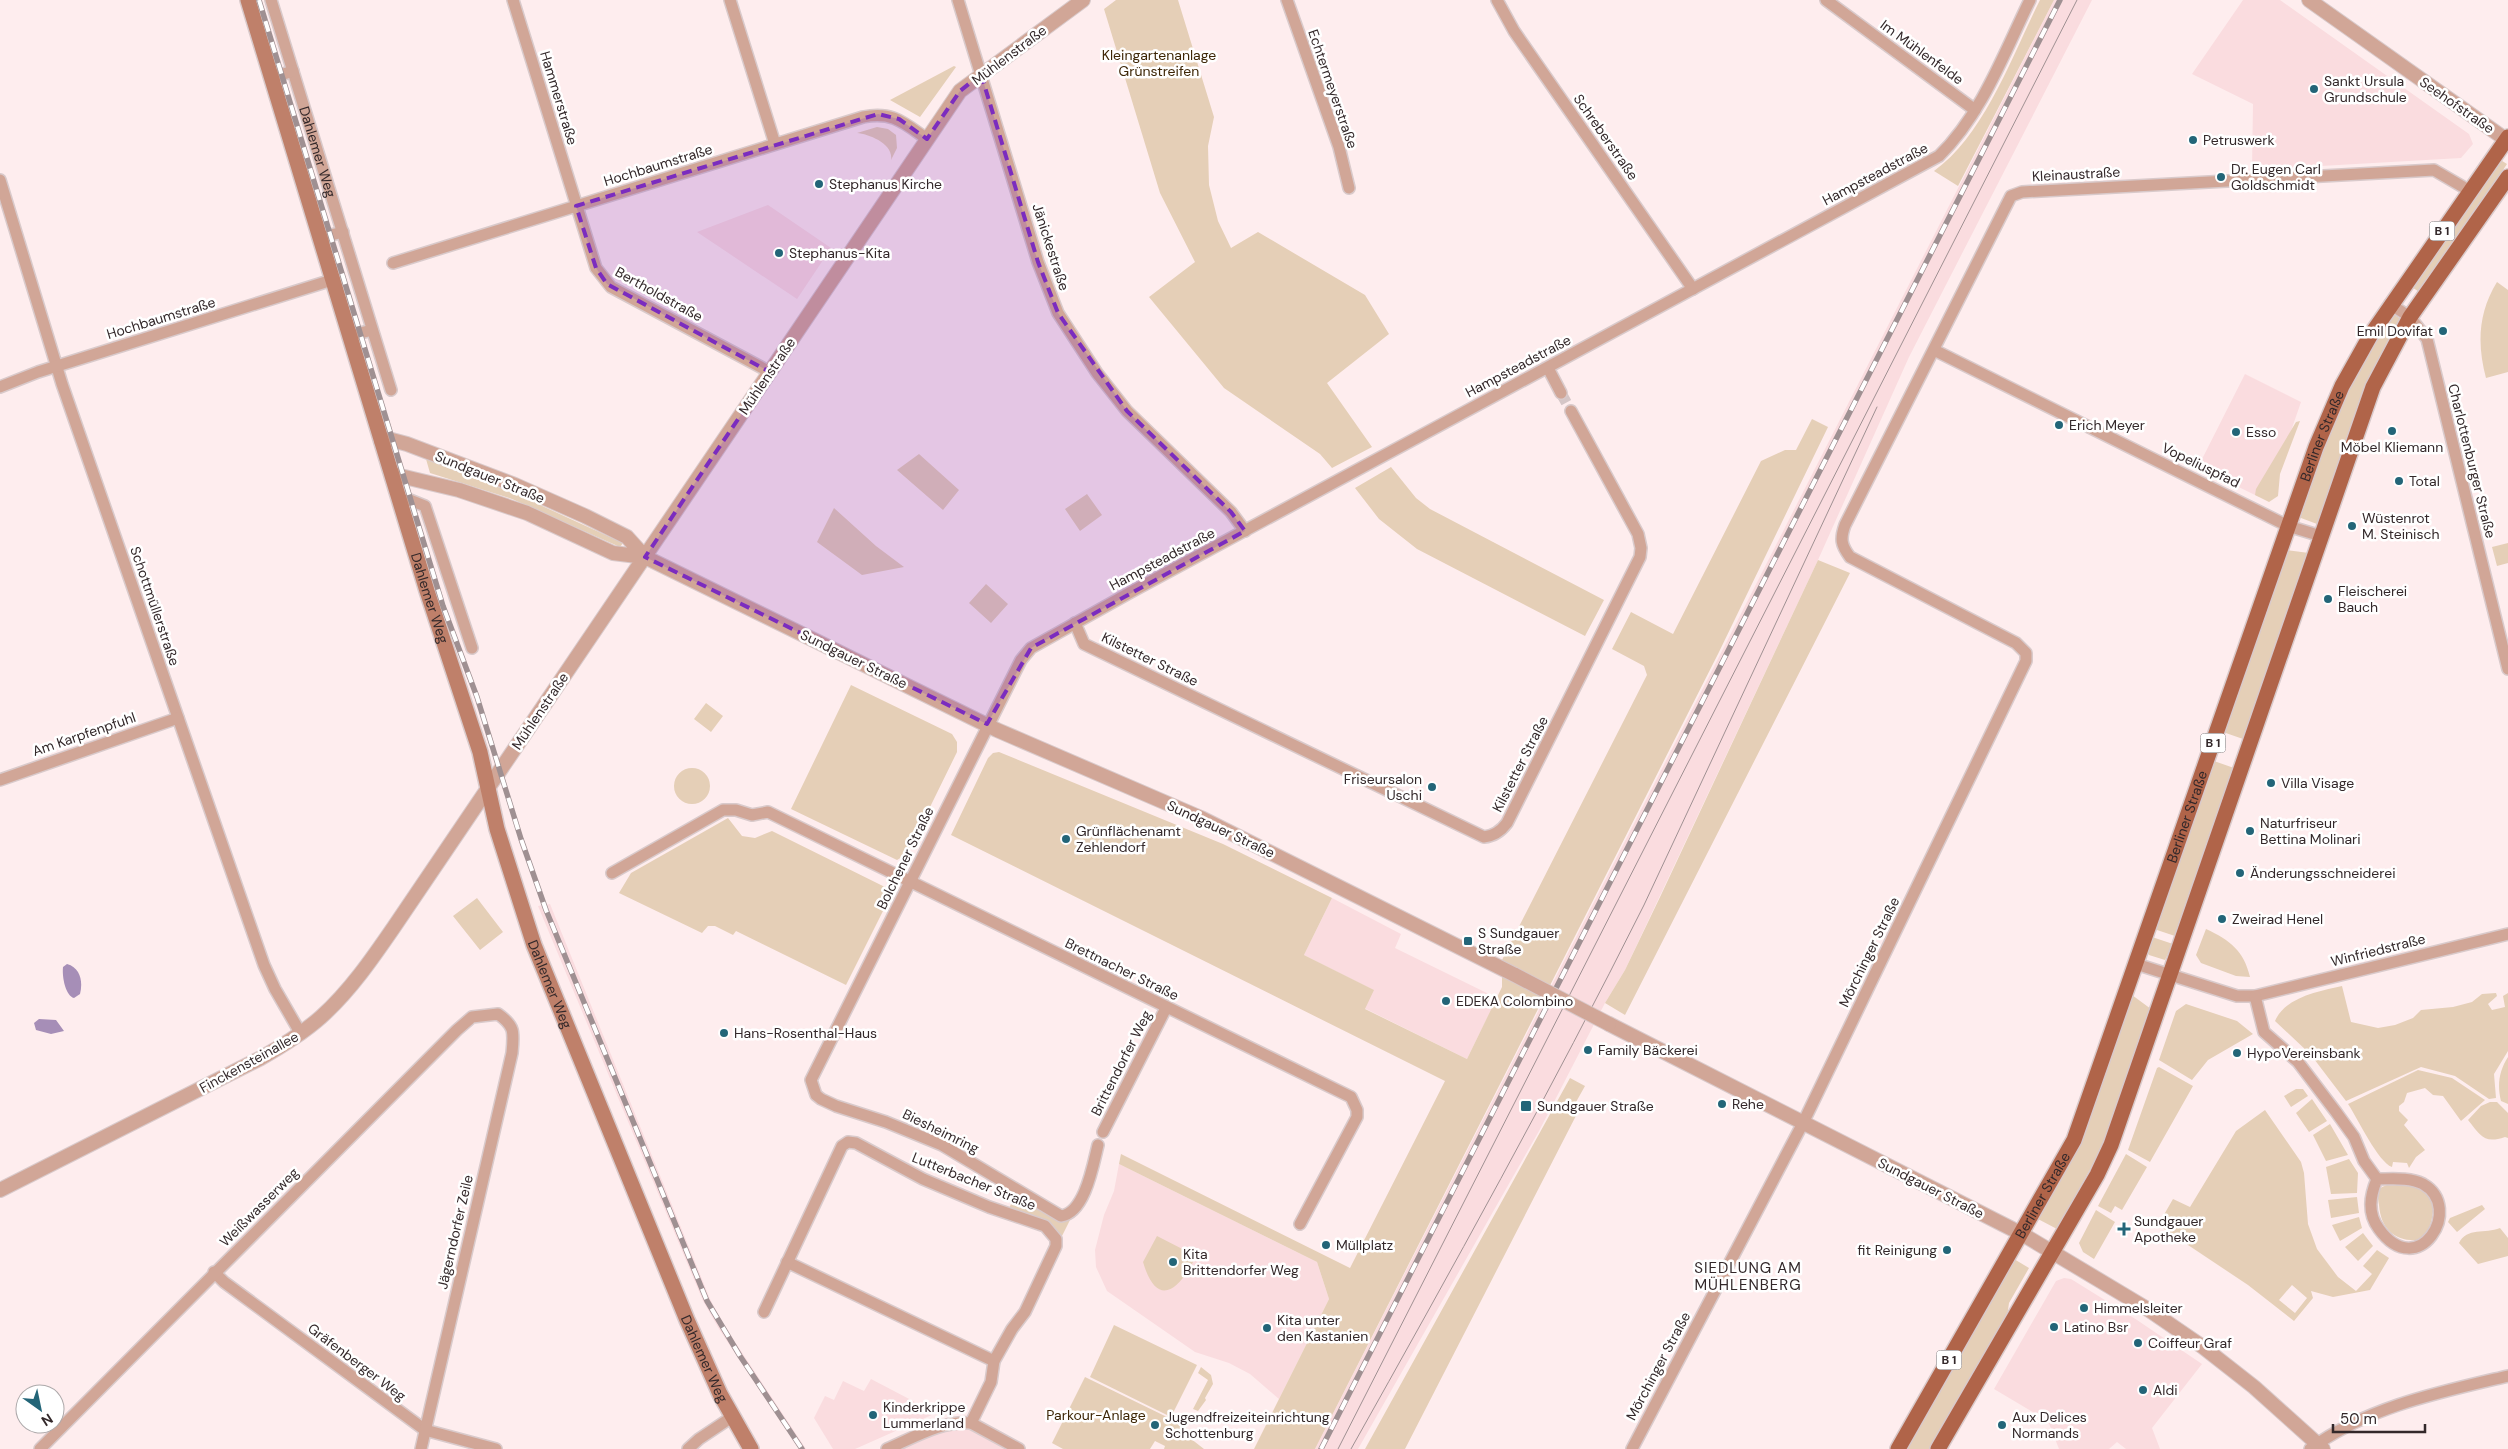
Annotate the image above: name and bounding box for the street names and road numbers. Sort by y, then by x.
street label: Im Mühlenfelde [1877,16,1967,88]
street label: Mühlenstraße [968,21,1050,89]
street label: Echtermeyerstraße [1304,27,1362,151]
street label: Hammerstraße [536,49,582,147]
street label: Seehofstraße [2416,73,2498,137]
street label: Schreberstraße [1570,90,1642,184]
street label: Dahlemer Weg [295,104,340,200]
street label: Hampsteadstraße [1819,139,1931,209]
street label: Hochbaumstraße [601,140,715,190]
street label: Kleinaustraße [2031,163,2121,185]
street label: Jänickestraße [1028,201,1074,293]
road number: B 1 [2430,222,2454,240]
street label: Bertholdstraße [612,263,706,325]
street label: Hochbaumstraße [104,293,218,343]
street label: Hampsteadstraße [1462,331,1574,401]
street label: Mühlenstraße [735,334,799,418]
street label: Charlottenburger Straße [2444,382,2500,540]
street label: Berliner Straße [2296,388,2348,484]
street label: Vopeliuspfad [2159,438,2243,492]
street label: Sundgauer Straße [433,447,548,507]
street label: Hampsteadstraße [1106,524,1218,594]
street label: Schottmüllerstraße [126,544,184,668]
street label: Dahlemer Weg [407,550,453,646]
street label: Sundgauer Straße [798,625,910,693]
street label: Kilstetter Straße [1099,628,1201,690]
street label: Mühlenstraße [508,669,572,753]
street label: Am Karpfenpfuhl [30,708,138,760]
street label: Kilstetter Straße [1488,713,1552,815]
road number: B 1 [2200,734,2226,752]
street label: Berliner Straße [2162,768,2211,865]
street label: Sundgauer Straße [1164,796,1278,862]
street label: Bolchener Straße [872,804,938,912]
street label: Mörchinger Straße [1835,894,1903,1010]
street label: Winfriedstraße [2329,930,2427,970]
street label: Brettnacher Straße [1062,934,1182,1004]
street label: Dahlemer Weg [524,937,576,1031]
street label: Brittendorfer Weg [1087,1007,1155,1119]
street label: Finckensteinallee [196,1027,302,1097]
street label: Biesheimring [900,1105,982,1157]
street label: Lutterbacher Straße [909,1148,1039,1214]
street label: Berliner Straße [2011,1149,2074,1242]
street label: Sundgauer Straße [1875,1153,1987,1223]
street label: Weißwasserweg [216,1163,303,1250]
street label: Jägerndorfer Zeile [433,1173,477,1291]
street label: Mörchinger Straße [1622,1309,1694,1423]
street label: Dahlemer Weg [677,1312,732,1406]
street label: Gräfenberger Weg [304,1319,410,1405]
road number: B 1 [1936,1350,1962,1370]

